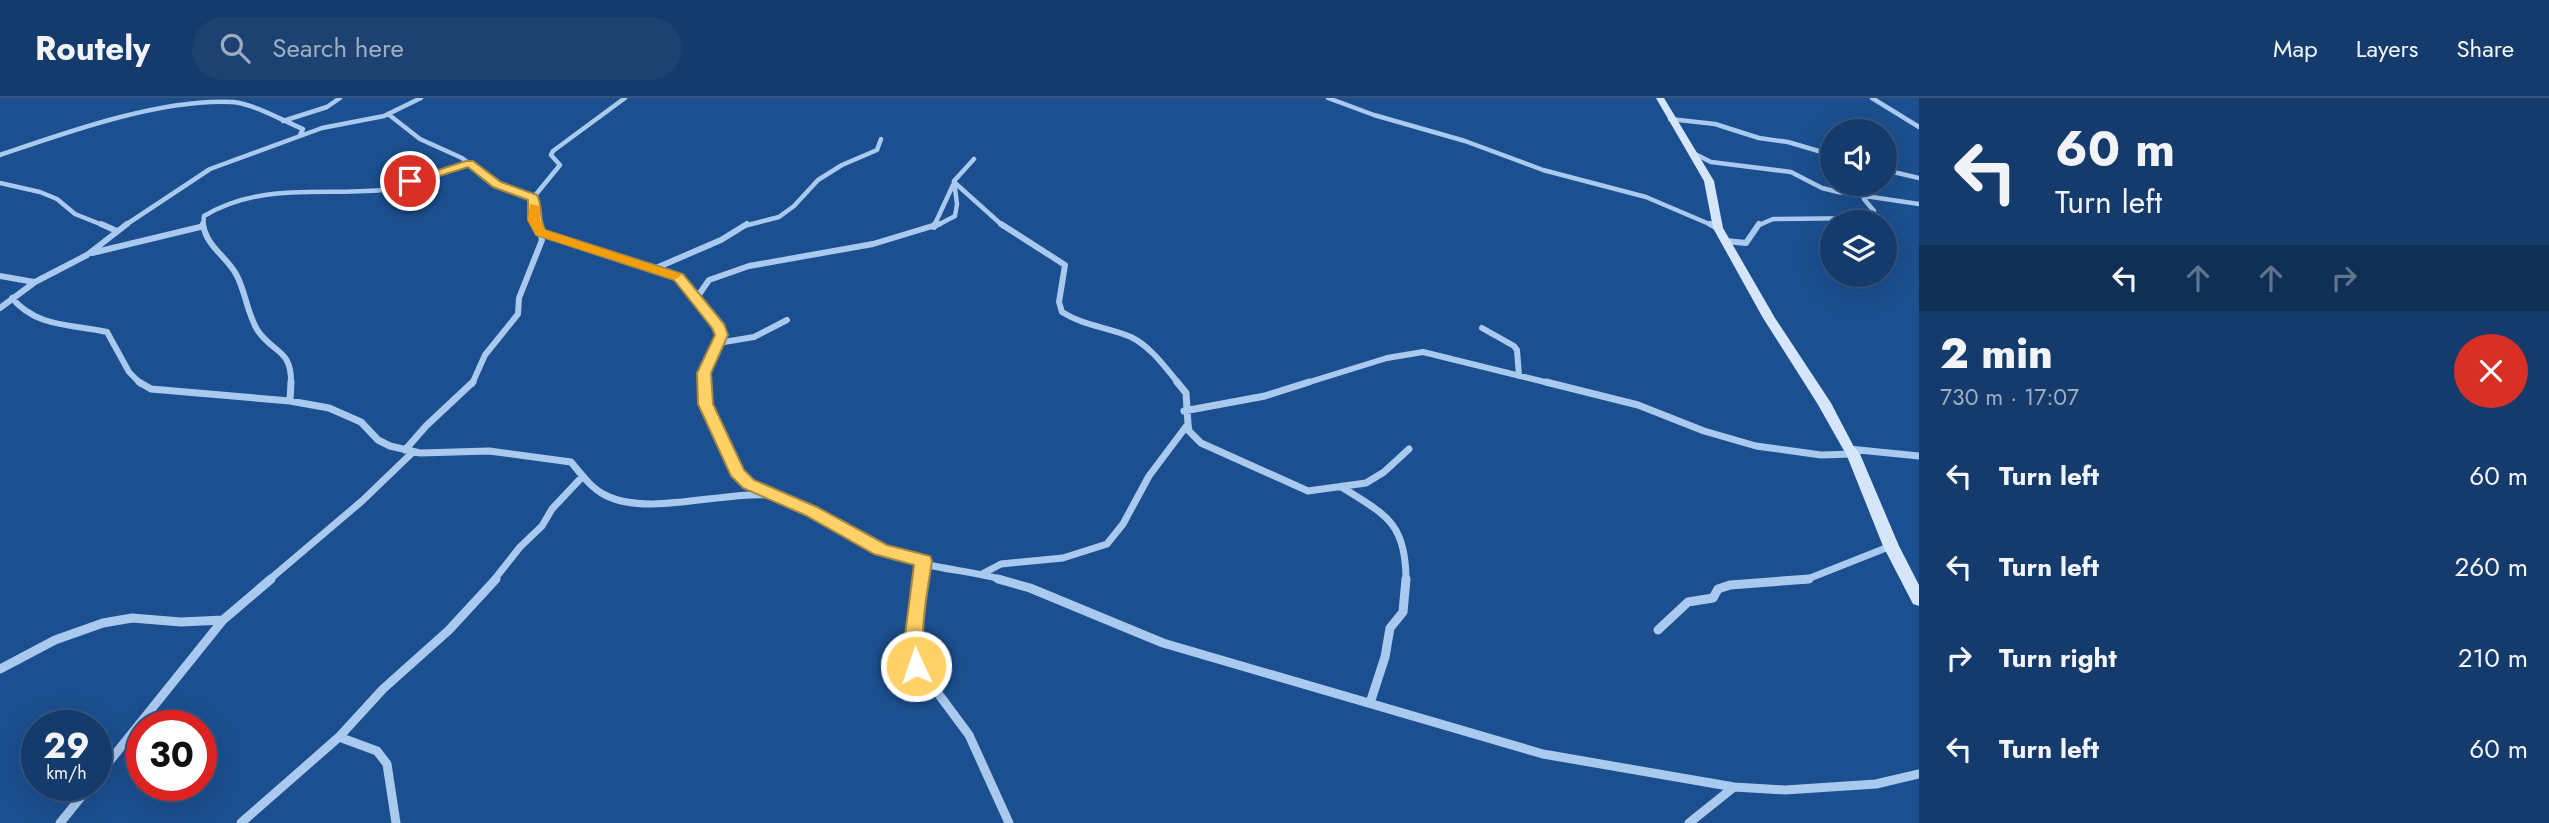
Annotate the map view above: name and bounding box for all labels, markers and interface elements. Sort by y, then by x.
search box [192,17,682,80]
text: Routely [35,25,150,72]
icon: search [216,29,254,67]
text: Search here [272,29,404,67]
text: Map [2273,31,2318,66]
text: Layers [2356,31,2418,66]
text: Share [2456,31,2514,66]
text: 60 m [2055,114,2175,184]
map controls [1820,119,1897,287]
button: sound [1820,119,1897,196]
icon: left [1940,126,2031,217]
pin [380,151,440,211]
icon: arrive [391,162,429,200]
text: Turn left [2055,179,2162,225]
button: layers [1820,210,1897,287]
icon: left [2106,259,2144,297]
icon: ahead [2179,259,2217,297]
icon: ahead [2252,259,2290,297]
icon: right [2325,259,2363,297]
text: 2 min [1940,323,2053,384]
button: close [2454,334,2528,408]
text: 730 m · 17:07 [1940,380,2079,414]
icon: left [1940,457,1978,495]
text: Turn left [1999,457,2099,495]
text: 60 m [2469,457,2528,495]
icon: left [1940,548,1978,586]
text: Turn left [1999,548,2099,586]
text: 260 m [2455,548,2528,586]
position arrow [879,629,953,703]
icon: right [1940,639,1978,677]
text: Turn right [1999,639,2117,677]
text: 210 m [2458,639,2528,677]
speed limit sign: 30 [126,710,217,801]
text: 29 [43,721,90,771]
icon: left [1940,730,1978,768]
text: Turn left [1999,730,2099,768]
text: 60 m [2469,730,2528,768]
text: km/h [46,760,87,786]

